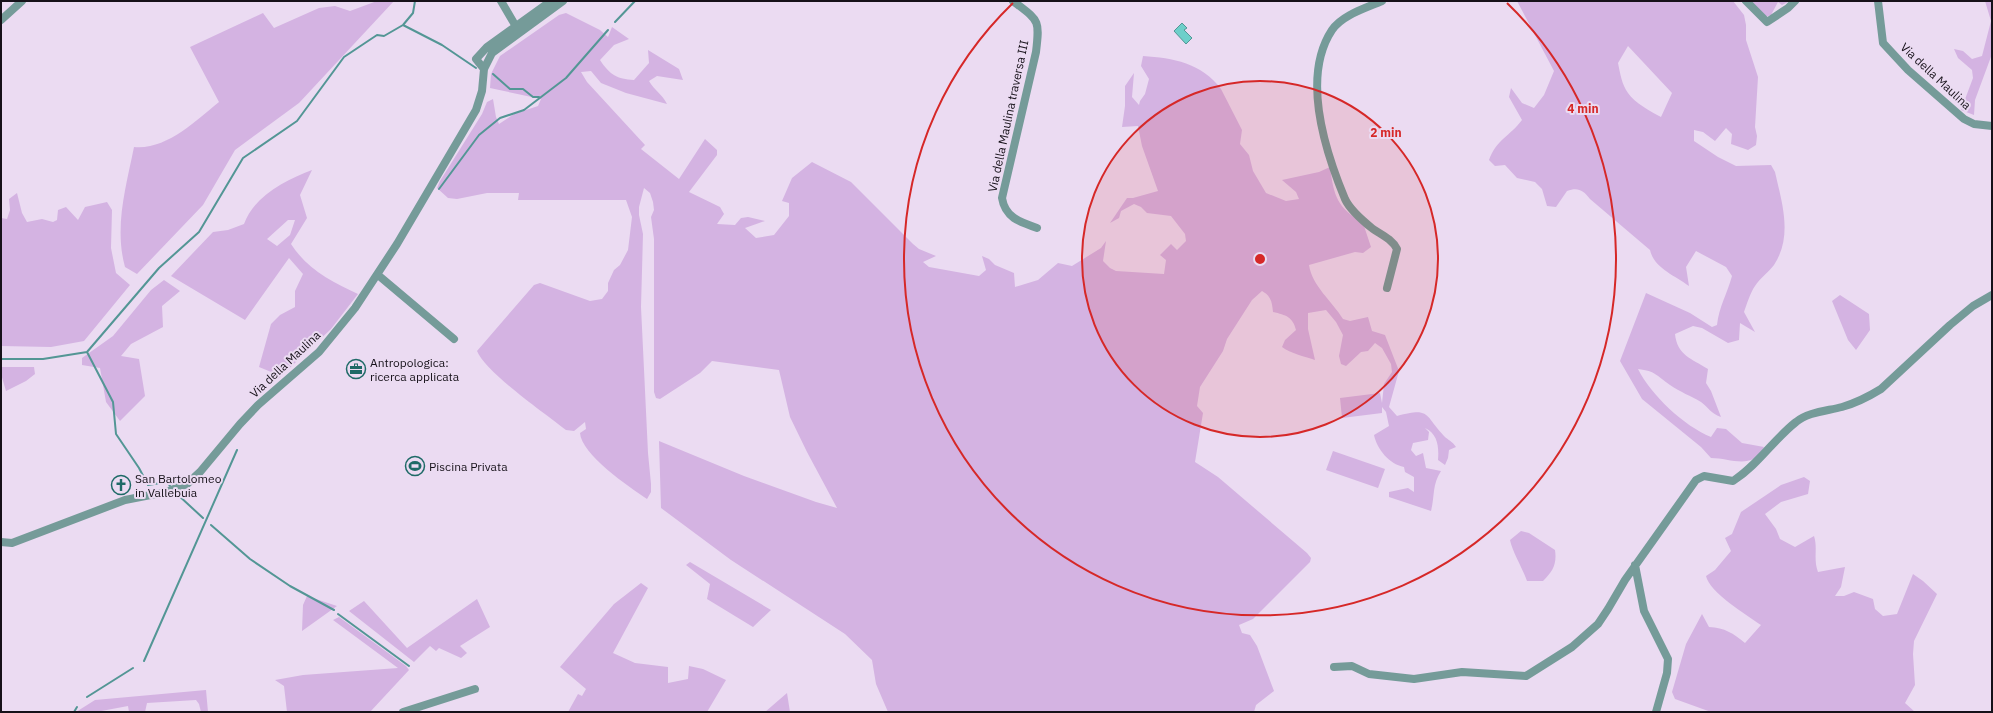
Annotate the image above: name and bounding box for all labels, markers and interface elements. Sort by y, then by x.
street label: Via della Maulina traversa III [985,38,1032,193]
street label: Via della Maulina [1898,39,1975,113]
text: 4 min [1567,101,1599,116]
text: 2 min [1370,125,1402,140]
centre of rings [1253,252,1267,266]
street label: Via della Maulina [247,327,324,401]
place label: Antropologica: ricerca applicata [370,355,460,384]
office icon: Antropologica: ricerca applicata [345,358,367,380]
sports icon: Piscina Privata [404,455,426,477]
place label: Piscina Privata [429,459,508,474]
place label: San Bartolomeo in Vallebuia [135,471,222,500]
church icon: San Bartolomeo in Vallebuia [110,474,132,496]

